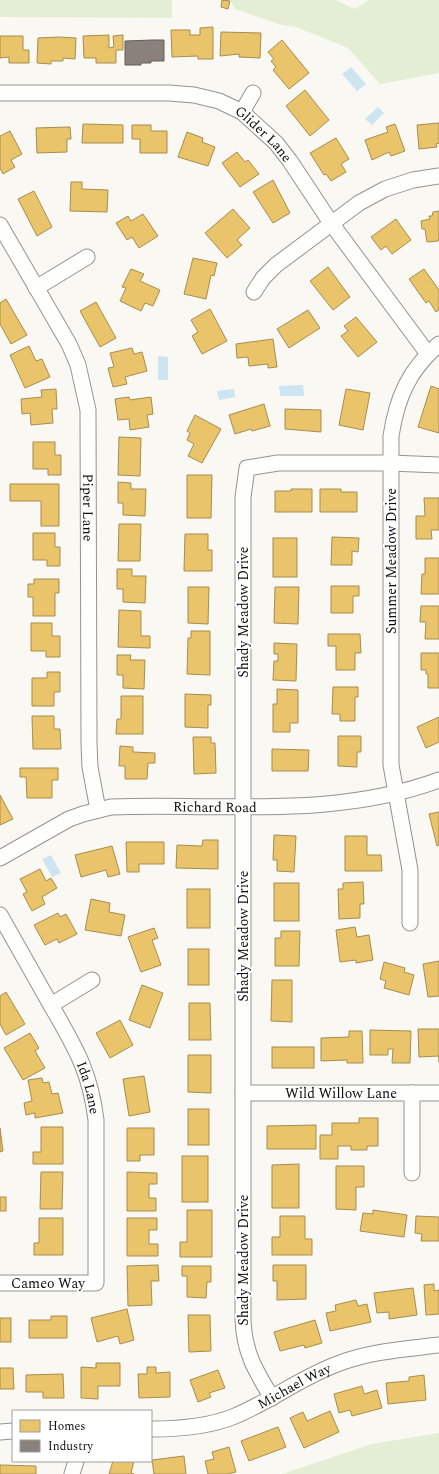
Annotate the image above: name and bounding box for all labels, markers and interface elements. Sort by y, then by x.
street label: Glider Lane [232,100,297,167]
street label: Piper Lane [77,474,98,542]
street label: Summer Meadow Drive [381,488,402,634]
street label: Shady Meadow Drive [233,546,254,678]
street label: Richard Road [173,796,257,818]
street label: Shady Meadow Drive [233,870,254,1002]
street label: Ida Lane [71,1058,105,1116]
street label: Wild Willow Lane [285,1083,397,1104]
street label: Shady Meadow Drive [233,1194,254,1326]
street label: Cameo Way [11,1273,86,1294]
street label: Michael Way [254,1357,335,1414]
legend [12,1410,152,1462]
text: Homes [48,1417,86,1436]
text: Industry [48,1437,94,1456]

